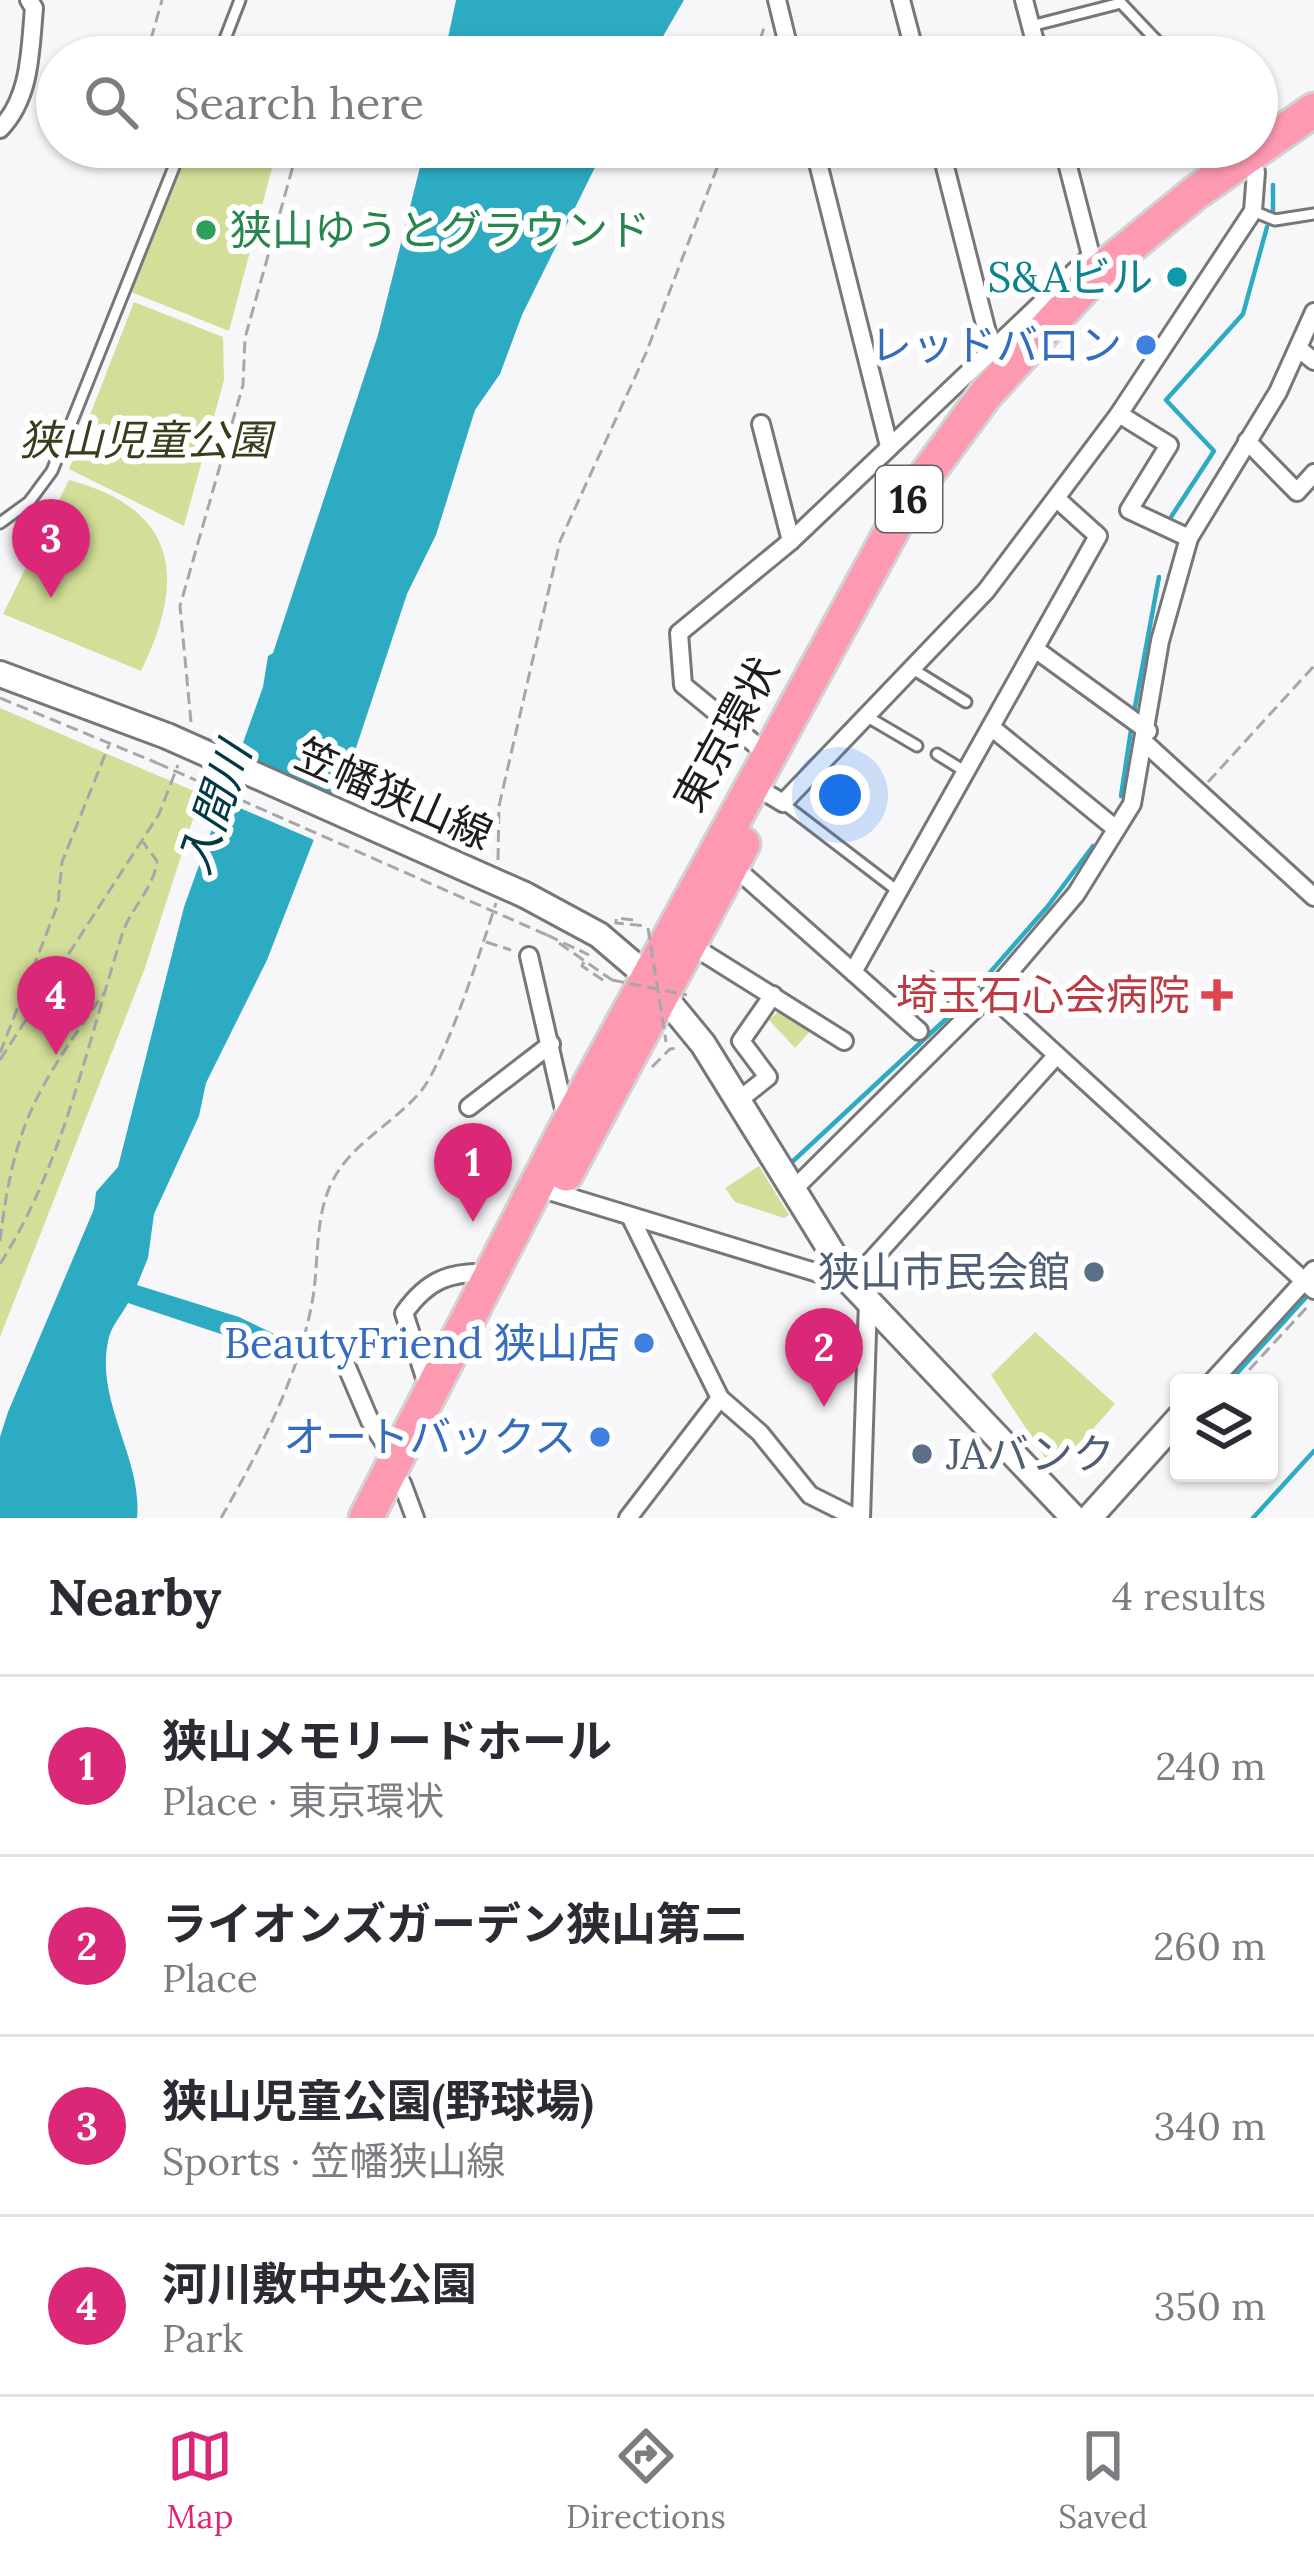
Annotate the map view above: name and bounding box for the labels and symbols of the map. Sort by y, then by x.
place label: 狭山ゆうとグラウンド [230,203,650,257]
marker: 狭山ゆうとグラウンド [193,217,219,243]
place label: S&Aビル [988,250,1153,304]
marker: S&Aビル [1164,264,1190,290]
place label: レッドバロン [870,318,1122,372]
marker: レッドバロン [1133,332,1159,358]
park label: 狭山児童公園 [19,413,276,467]
road number: 16 [876,466,942,532]
pin: 3 [12,499,90,598]
street label: 東京環状 [662,647,790,821]
street label: 笠幡狭山線 [287,727,501,861]
water label: 入間川 [165,731,264,881]
your location [810,765,870,825]
pin: 4 [17,956,95,1055]
place label: 埼玉石心会病院 [896,968,1190,1022]
marker: 埼玉石心会病院 [1201,979,1233,1011]
pin: 1 [434,1123,512,1222]
place label: 狭山市民会館 [818,1245,1070,1299]
marker: 狭山市民会館 [1081,1259,1107,1285]
pin: 2 [785,1308,863,1407]
place label: BeautyFriend 狭山店 [224,1316,620,1370]
marker: BeautyFriend 狭山店 [631,1330,657,1356]
place label: オートバックス [283,1410,576,1464]
marker: オートバックス [587,1424,613,1450]
place label: JAバンク [945,1427,1115,1481]
marker: JAバンク [909,1441,935,1467]

